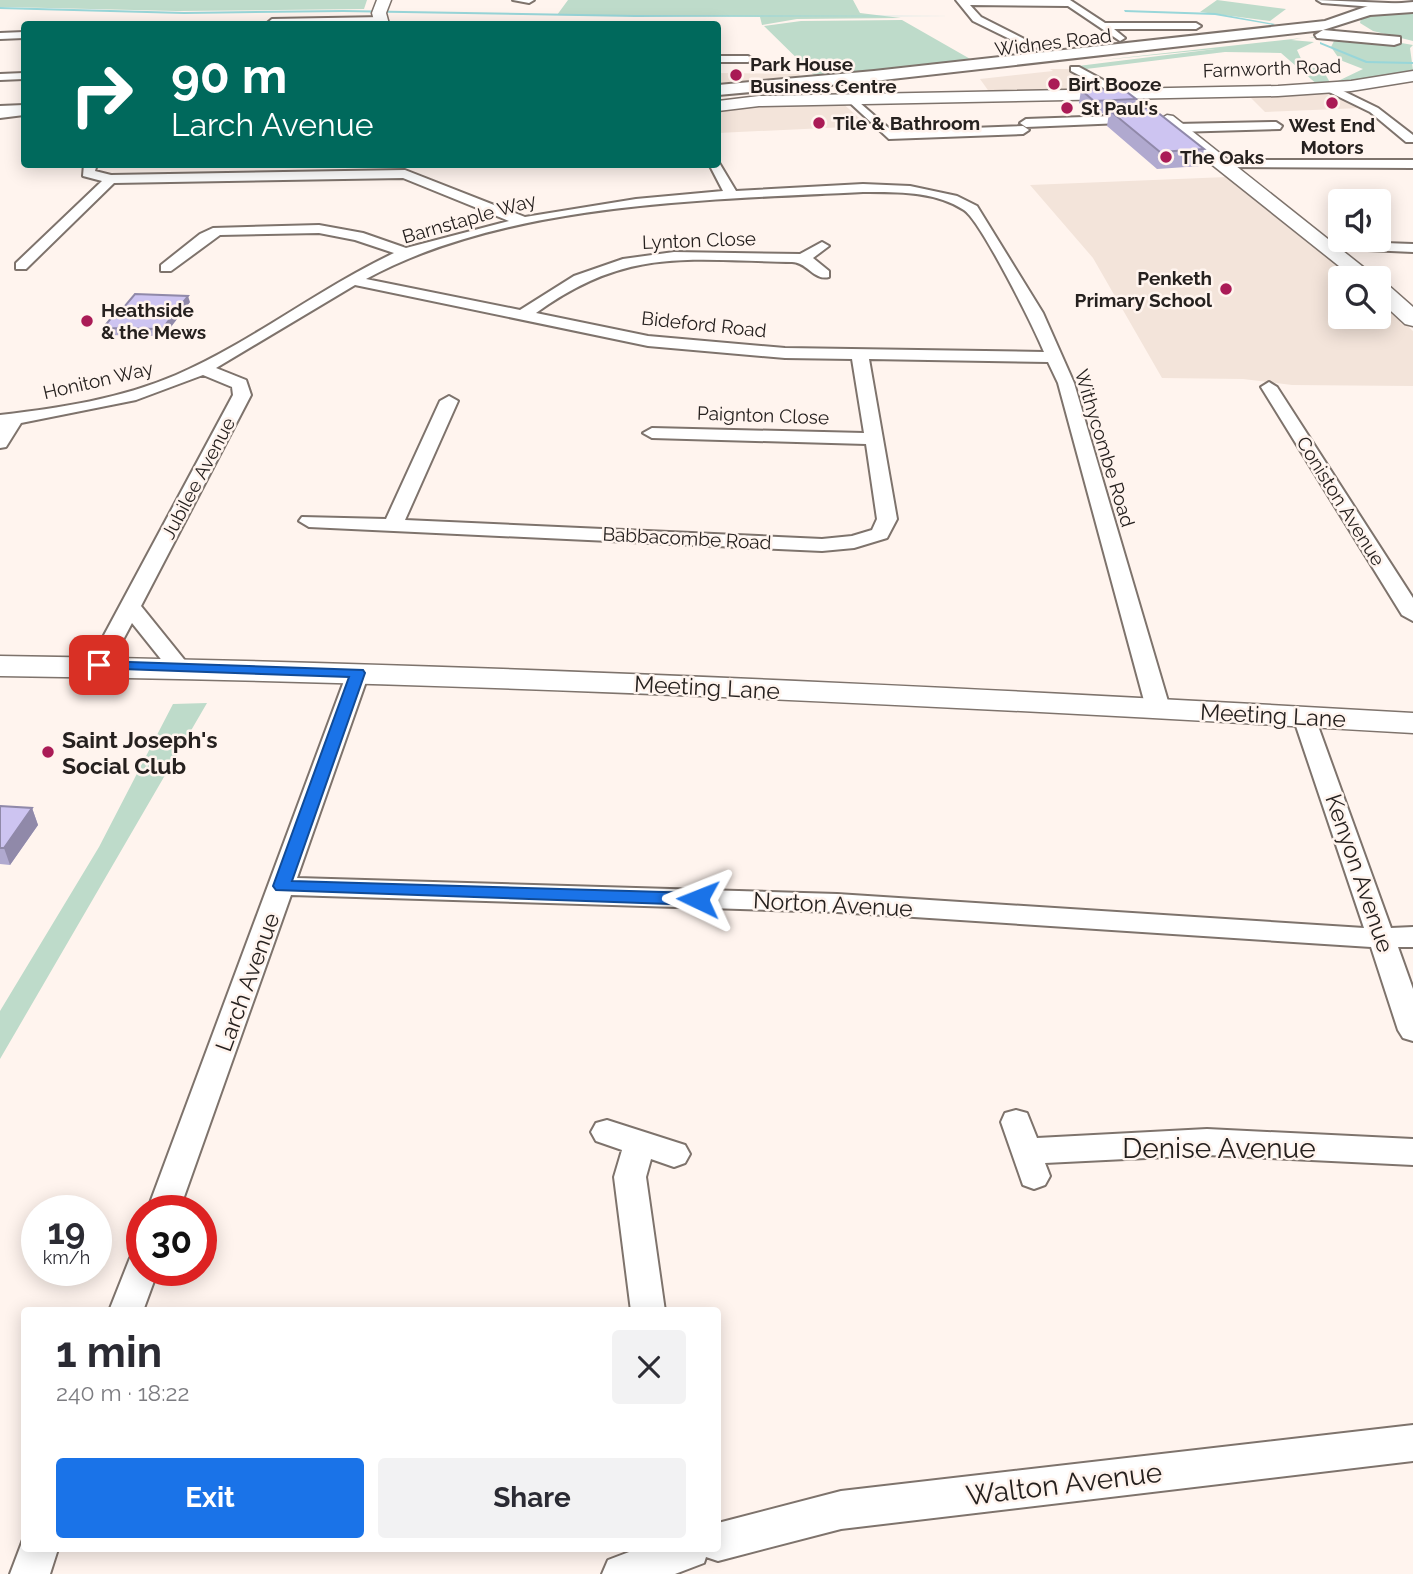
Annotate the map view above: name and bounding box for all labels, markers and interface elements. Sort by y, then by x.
street label: Widnes Road [993,24,1113,60]
text: 90 m [171,47,287,104]
icon: right [56,49,147,140]
place label: Park House Business Centre [750,53,897,97]
street label: Farnworth Road [1202,55,1342,81]
marker: Park House Business Centre [728,67,744,83]
place label: Birt Booze [1068,73,1161,95]
marker: Birt Booze [1046,76,1062,92]
marker: West End Motors [1324,95,1340,111]
place label: St Paul's [1081,97,1158,119]
marker: St Paul's [1059,100,1075,116]
text: Larch Avenue [171,106,374,143]
place label: Tile & Bathroom [833,112,980,134]
place label: West End Motors [1289,114,1375,158]
marker: Tile & Bathroom [811,115,827,131]
place label: The Oaks [1180,146,1264,168]
marker: The Oaks [1158,149,1174,165]
street label: Barnstaple Way [400,188,538,248]
map controls [1328,189,1391,329]
button: sound [1328,189,1391,252]
street label: Lynton Close [642,227,756,253]
button: search [1328,266,1391,329]
place label: Penketh Primary School [1075,267,1213,311]
marker: Penketh Primary School [1218,281,1234,297]
place label: Heathside & the Mews [101,299,206,343]
street label: Bideford Road [640,306,768,342]
marker: Heathside & the Mews [79,313,95,329]
street label: Honiton Way [41,357,155,403]
street label: Withycombe Road [1071,367,1139,529]
street label: Paignton Close [697,402,829,428]
street label: Jubilee Avenue [157,413,239,543]
street label: Coniston Avenue [1292,432,1390,570]
street label: Babbacombe Road [602,523,772,553]
pin [69,635,129,695]
icon: arrive [80,646,118,684]
street label: Meeting Lane [633,670,781,704]
street label: Meeting Lane [1199,698,1347,732]
place label: Saint Joseph's Social Club [62,726,218,779]
marker: Saint Joseph's Social Club [40,744,56,760]
street label: Kenyon Avenue [1320,790,1400,956]
position arrow [661,862,735,936]
street label: Norton Avenue [753,886,913,922]
street label: Larch Avenue [209,909,285,1055]
street label: Denise Avenue [1122,1132,1316,1165]
speed limit sign: 30 [126,1195,217,1286]
text: 19 [48,1211,85,1252]
text: km/h [43,1247,90,1268]
text: 1 min [56,1328,162,1377]
button: close [612,1330,686,1404]
text: 240 m · 18:22 [56,1379,189,1406]
street label: Walton Avenue [964,1456,1164,1512]
button: Exit [56,1458,364,1538]
button: Share [378,1458,686,1538]

